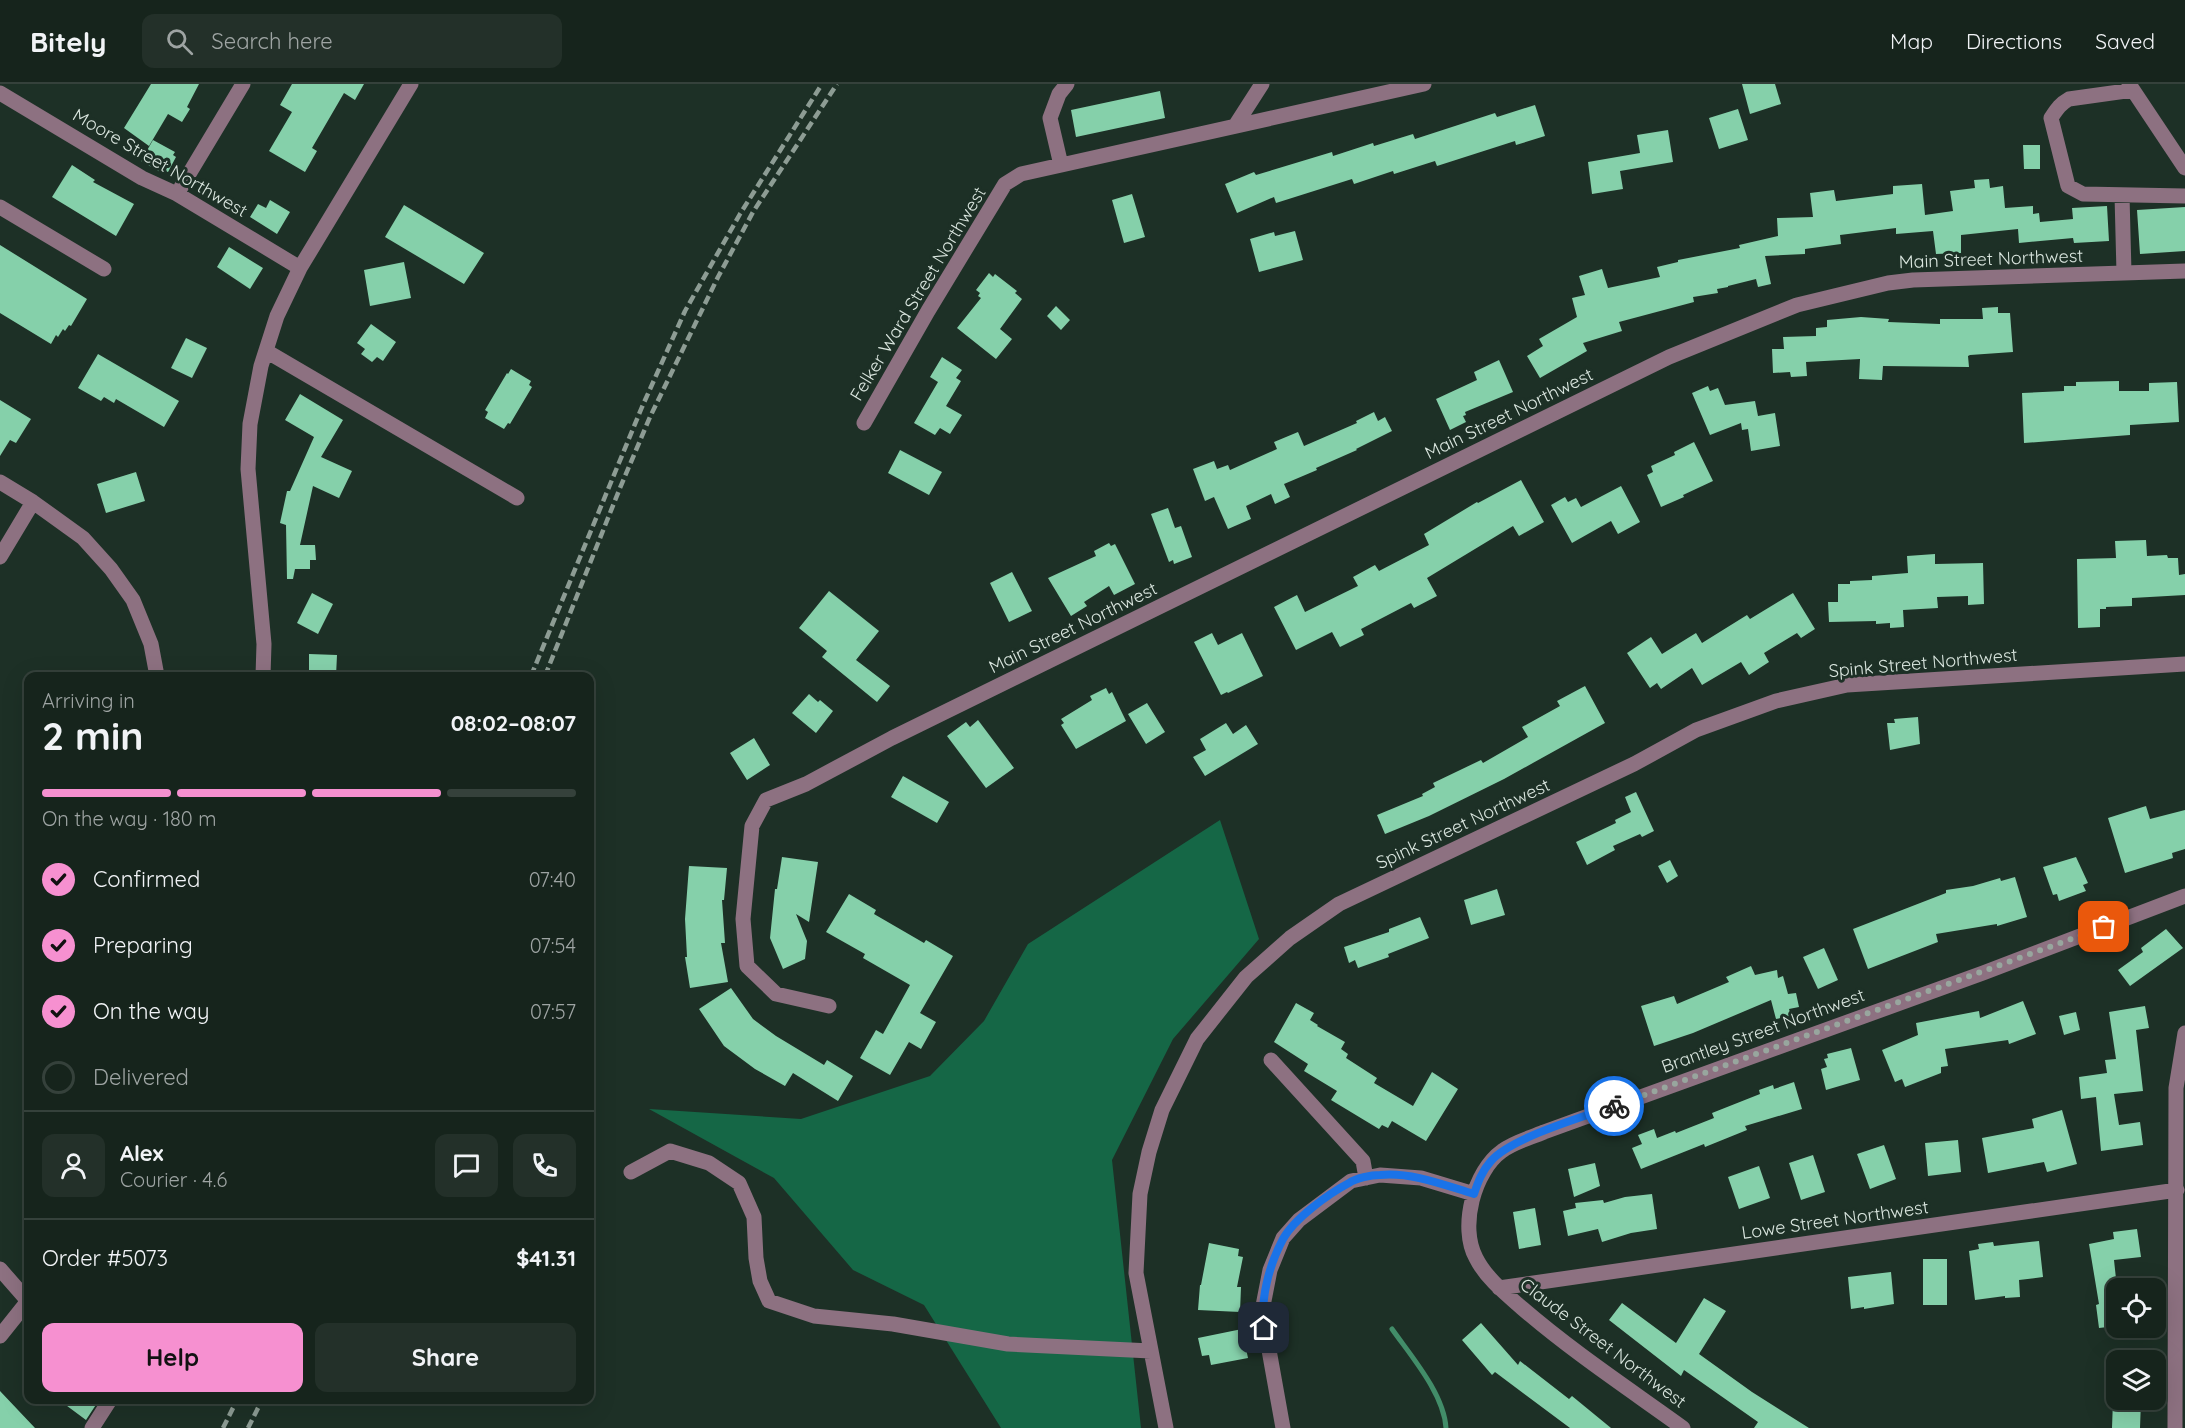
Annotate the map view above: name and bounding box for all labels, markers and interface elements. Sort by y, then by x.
search box [142,14,562,68]
text: Bitely [30,24,106,59]
icon: search [163,25,196,58]
text: Search here [211,27,333,55]
text: Map [1890,28,1933,54]
text: Directions [1966,28,2062,54]
text: Saved [2095,28,2155,54]
street label: Moore Street Northwest [69,103,252,222]
street label: Felker Ward Street Northwest [844,183,991,405]
street label: Main Street Northwest [1898,244,2084,273]
street label: Main Street Northwest [1421,363,1597,464]
street label: Main Street Northwest [985,577,1161,678]
street label: Spink Street Northwest [1828,643,2018,682]
text: Arriving in [42,688,135,713]
text: 08:02–08:07 [451,709,576,737]
text: 2 min [42,711,144,760]
street label: Spink Street Northwest [1372,773,1553,874]
text: On the way · 180 m [42,806,216,831]
icon: check [42,863,75,896]
text: Confirmed [93,865,200,893]
text: 07:40 [529,867,576,892]
pin [2078,901,2129,952]
icon: bag [2087,910,2120,943]
icon: check [42,929,75,962]
text: Preparing [93,931,193,959]
text: 07:54 [530,933,576,958]
street label: Brantley Street Northwest [1658,983,1868,1078]
icon: check [42,995,75,1028]
text: On the way [93,997,209,1025]
text: 07:57 [530,999,576,1024]
text: Delivered [93,1063,189,1091]
courier [1584,1076,1644,1136]
icon: bike [1598,1090,1631,1123]
button: person [42,1134,105,1197]
button: chat [435,1134,498,1197]
button: phone [513,1134,576,1197]
text: Alex [120,1139,163,1167]
text: Courier · 4.6 [120,1167,227,1192]
street label: Lowe Street Northwest [1740,1195,1930,1244]
text: Order #5073 [42,1244,168,1272]
text: $41.31 [516,1244,576,1272]
street label: Claude Street Northwest [1516,1272,1691,1413]
map controls [2106,1278,2166,1410]
button: locate [2106,1278,2166,1338]
pin [1238,1302,1289,1353]
icon: home [1247,1311,1280,1344]
button: Help [42,1323,303,1392]
button: Share [315,1323,576,1392]
button: layers [2106,1350,2166,1410]

